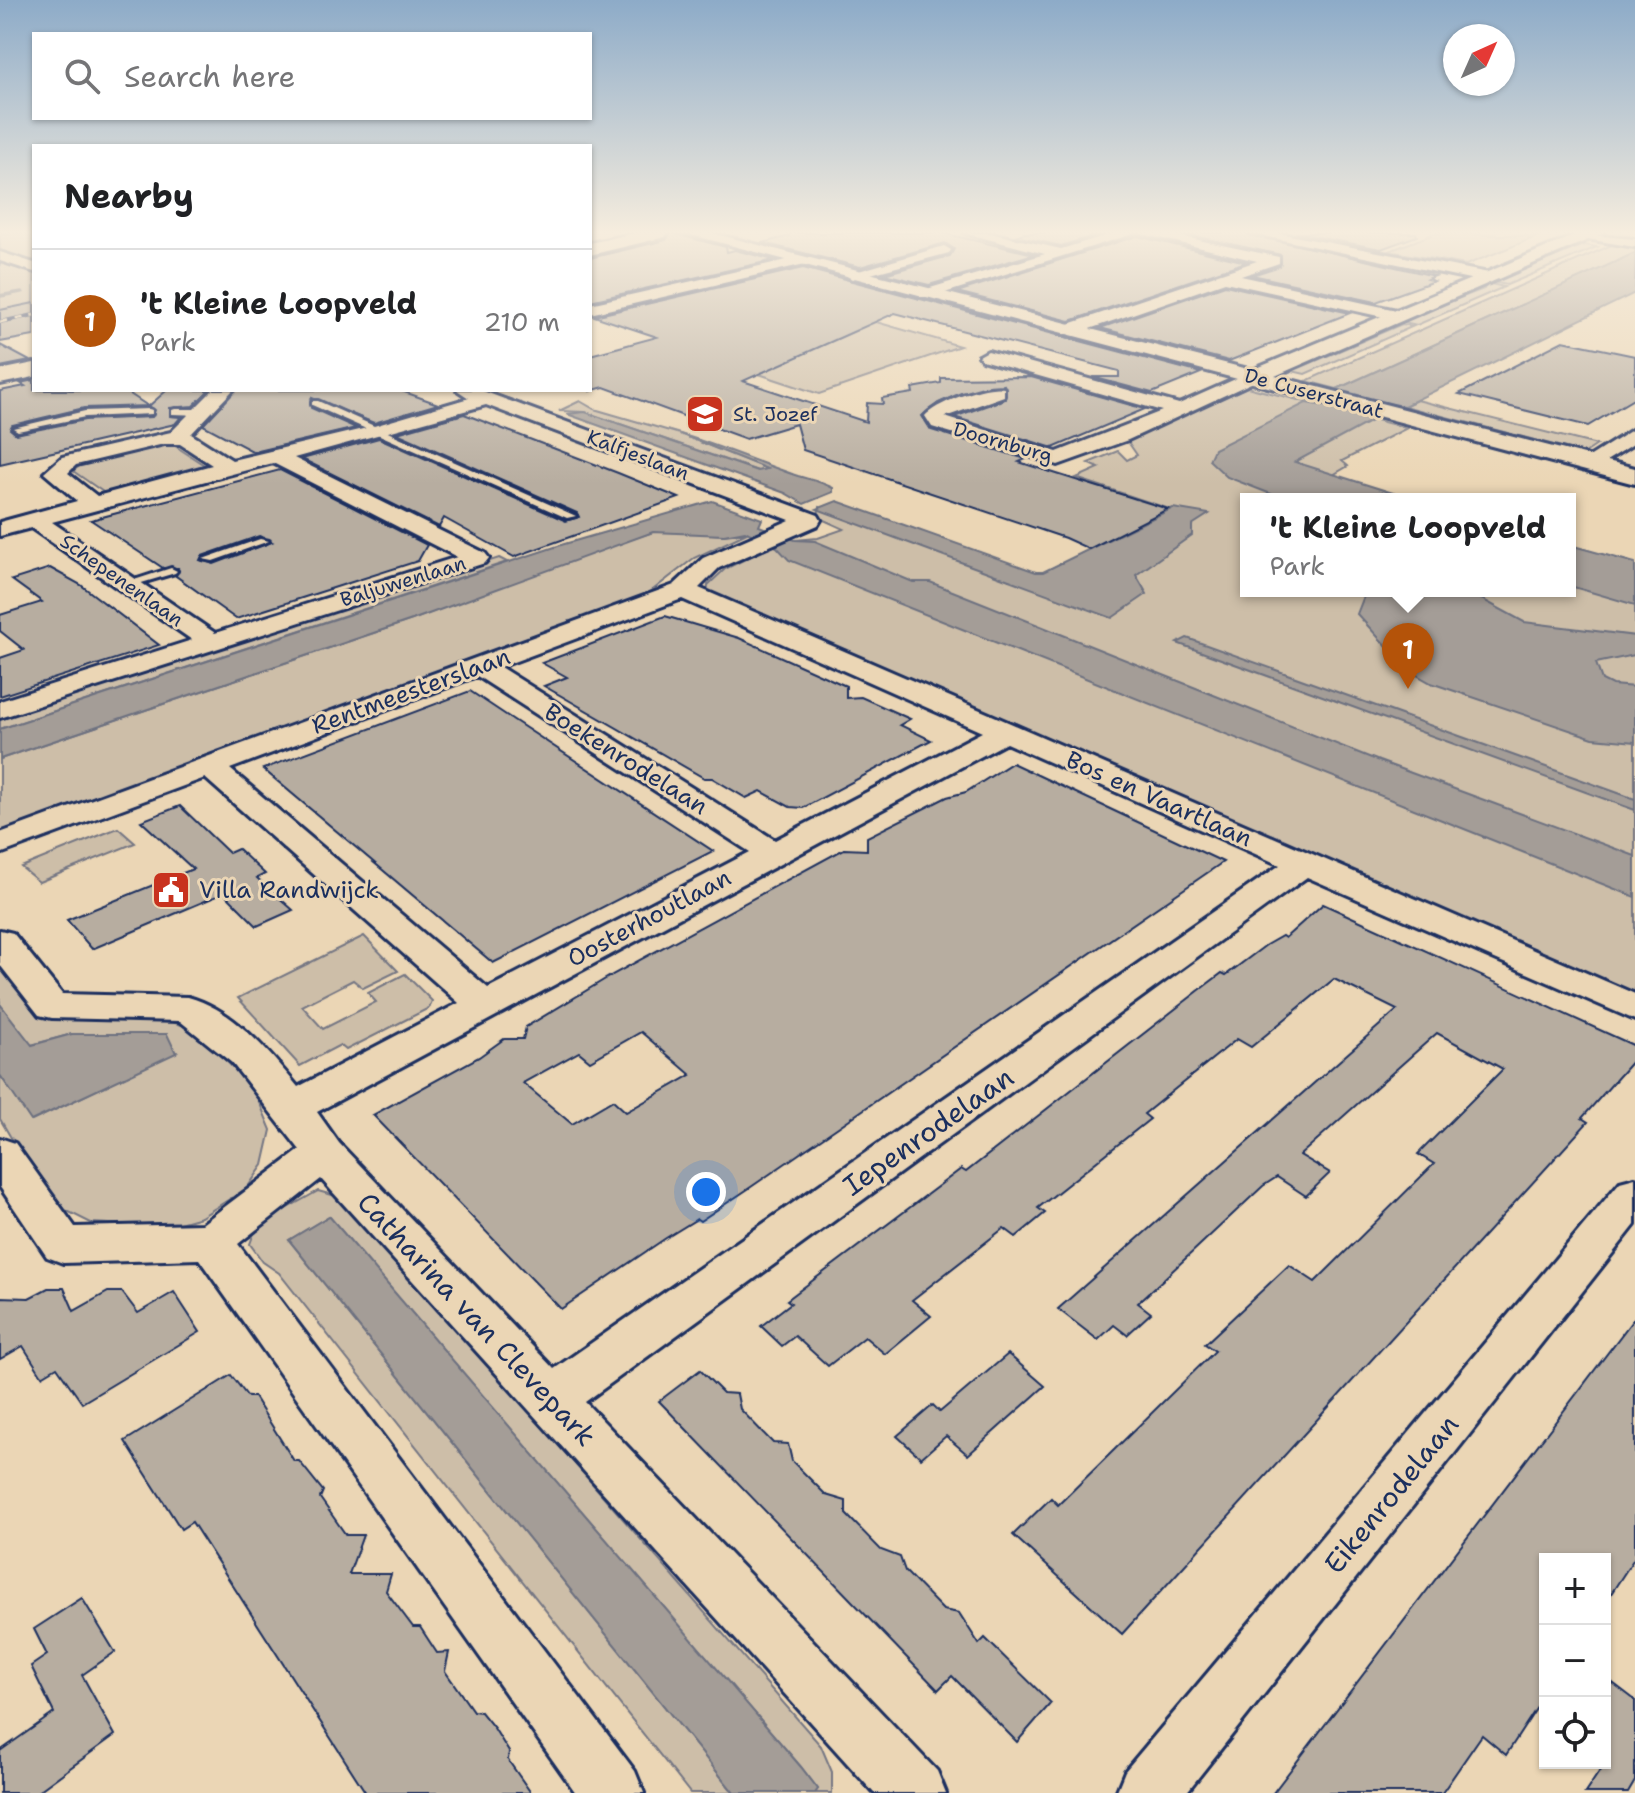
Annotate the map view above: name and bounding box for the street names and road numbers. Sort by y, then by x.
street label: De Cuserstraat [1242,362,1386,424]
street label: Doornburg [950,415,1056,469]
street label: Kalfjeslaan [583,424,693,486]
street label: Schepenenlaan [55,528,189,632]
street label: Baljuwenlaan [337,550,469,612]
street label: Rentmeesterslaan [307,640,515,742]
street label: Boekenrodelaan [538,696,714,822]
street label: Bos en Vaartlaan [1061,744,1257,854]
street label: Oosterhoutlaan [562,861,736,975]
street label: Iepenrodelaan [835,1058,1021,1204]
street label: Catharina van Clevepark [349,1184,605,1454]
street label: Eikenrodelaan [1315,1407,1467,1581]

